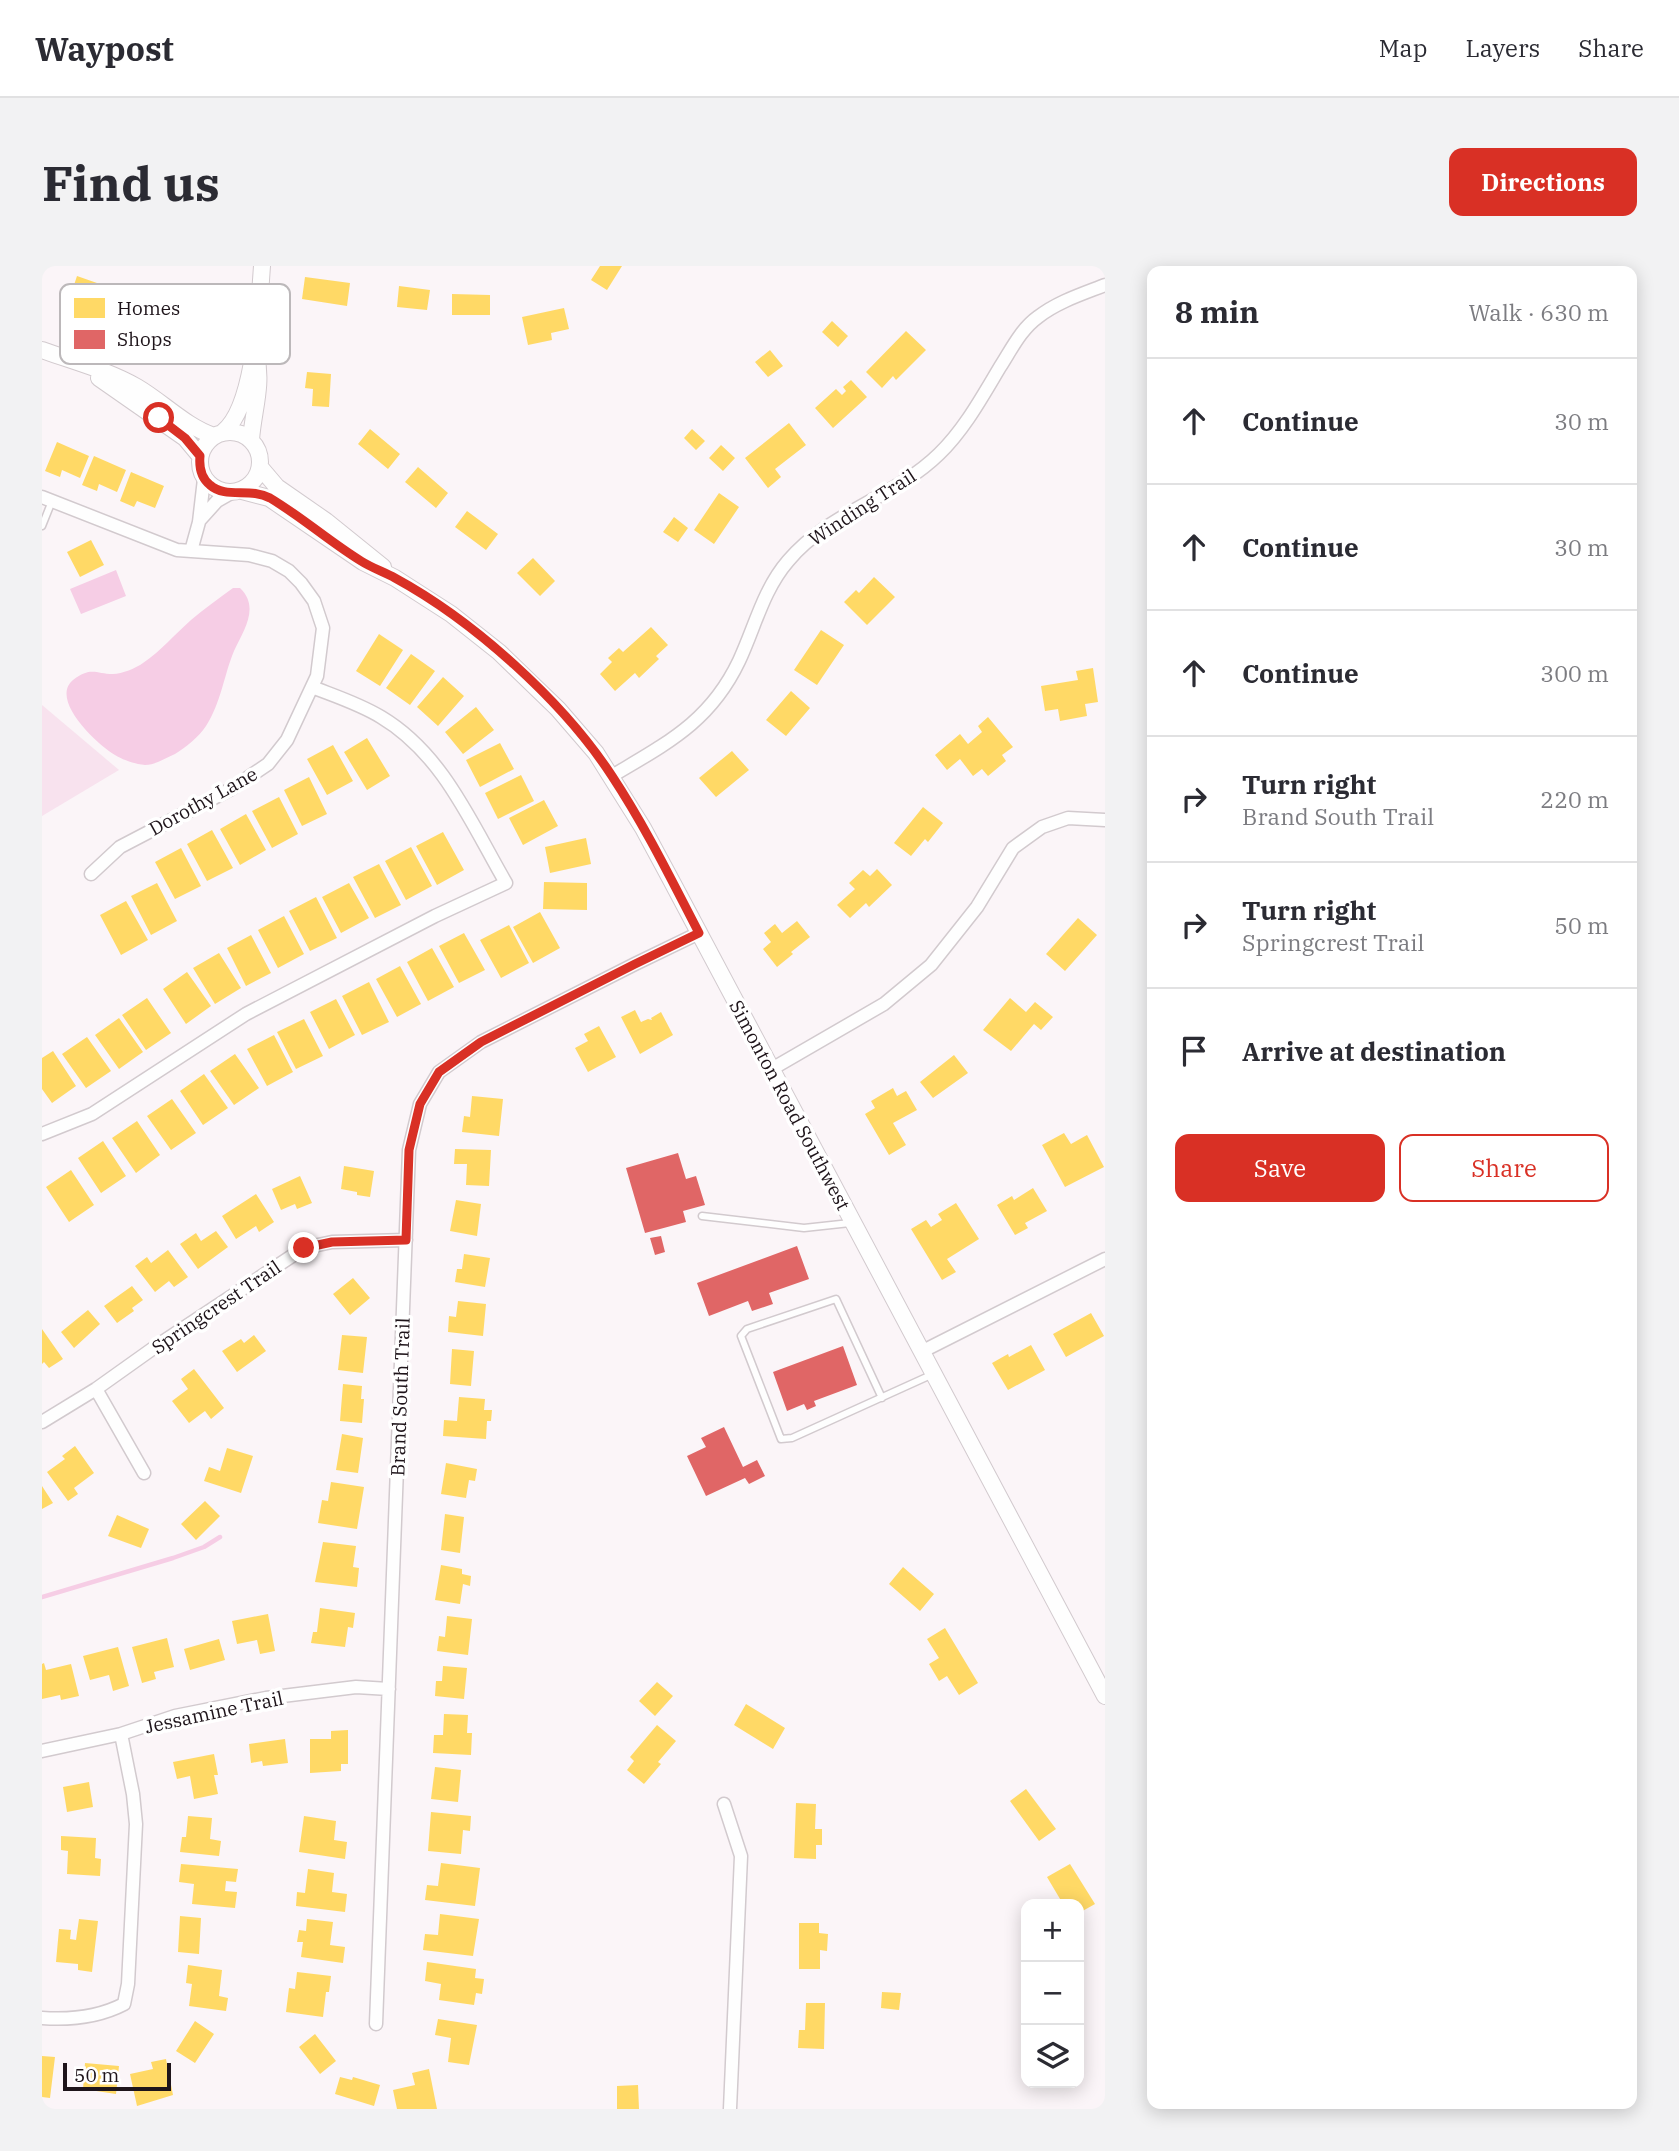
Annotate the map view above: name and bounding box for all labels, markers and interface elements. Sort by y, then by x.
text: Waypost [35,27,174,70]
text: Map [1379,32,1427,64]
text: Layers [1465,32,1540,64]
text: Share [1578,32,1644,64]
button: Directions [1449,148,1637,216]
text: Find us [42,151,220,214]
legend [60,284,290,364]
text: 8 min [1175,292,1259,331]
text: Homes [117,296,180,320]
text: Walk · 630 m [1468,297,1609,327]
text: Shops [117,327,172,351]
route start [143,402,174,433]
icon: ahead [1175,402,1213,440]
text: Continue [1242,404,1359,438]
text: 30 m [1554,406,1609,436]
street label: Winding Trail [804,463,920,551]
icon: ahead [1175,528,1213,566]
text: Continue [1242,530,1359,564]
text: 30 m [1554,532,1609,562]
icon: ahead [1175,654,1213,692]
text: Continue [1242,656,1359,690]
text: 300 m [1540,658,1609,688]
street label: Dorothy Lane [145,761,261,841]
text: Turn right [1242,767,1376,801]
icon: right [1175,780,1213,818]
text: 220 m [1540,784,1609,814]
text: Brand South Trail [1242,801,1434,831]
text: Turn right [1242,893,1376,927]
icon: right [1175,906,1213,944]
text: 50 m [1554,910,1609,940]
text: Springcrest Trail [1242,927,1424,957]
street label: Simonton Road Southwest [724,996,856,1214]
icon: arrive [1175,1032,1213,1070]
text: Arrive at destination [1242,1034,1506,1068]
button: Save [1175,1134,1385,1202]
button: Share [1399,1134,1609,1202]
route end [288,1232,319,1263]
street label: Springcrest Trail [147,1255,285,1359]
street label: Brand South Trail [385,1317,415,1477]
street label: Jessamine Trail [143,1686,286,1738]
map controls [1021,1899,1084,2088]
button: + [1021,1899,1084,1962]
button: − [1021,1962,1084,2025]
button: layers [1021,2025,1084,2088]
scale bar [63,2060,172,2092]
text: 50 m [74,2063,119,2087]

